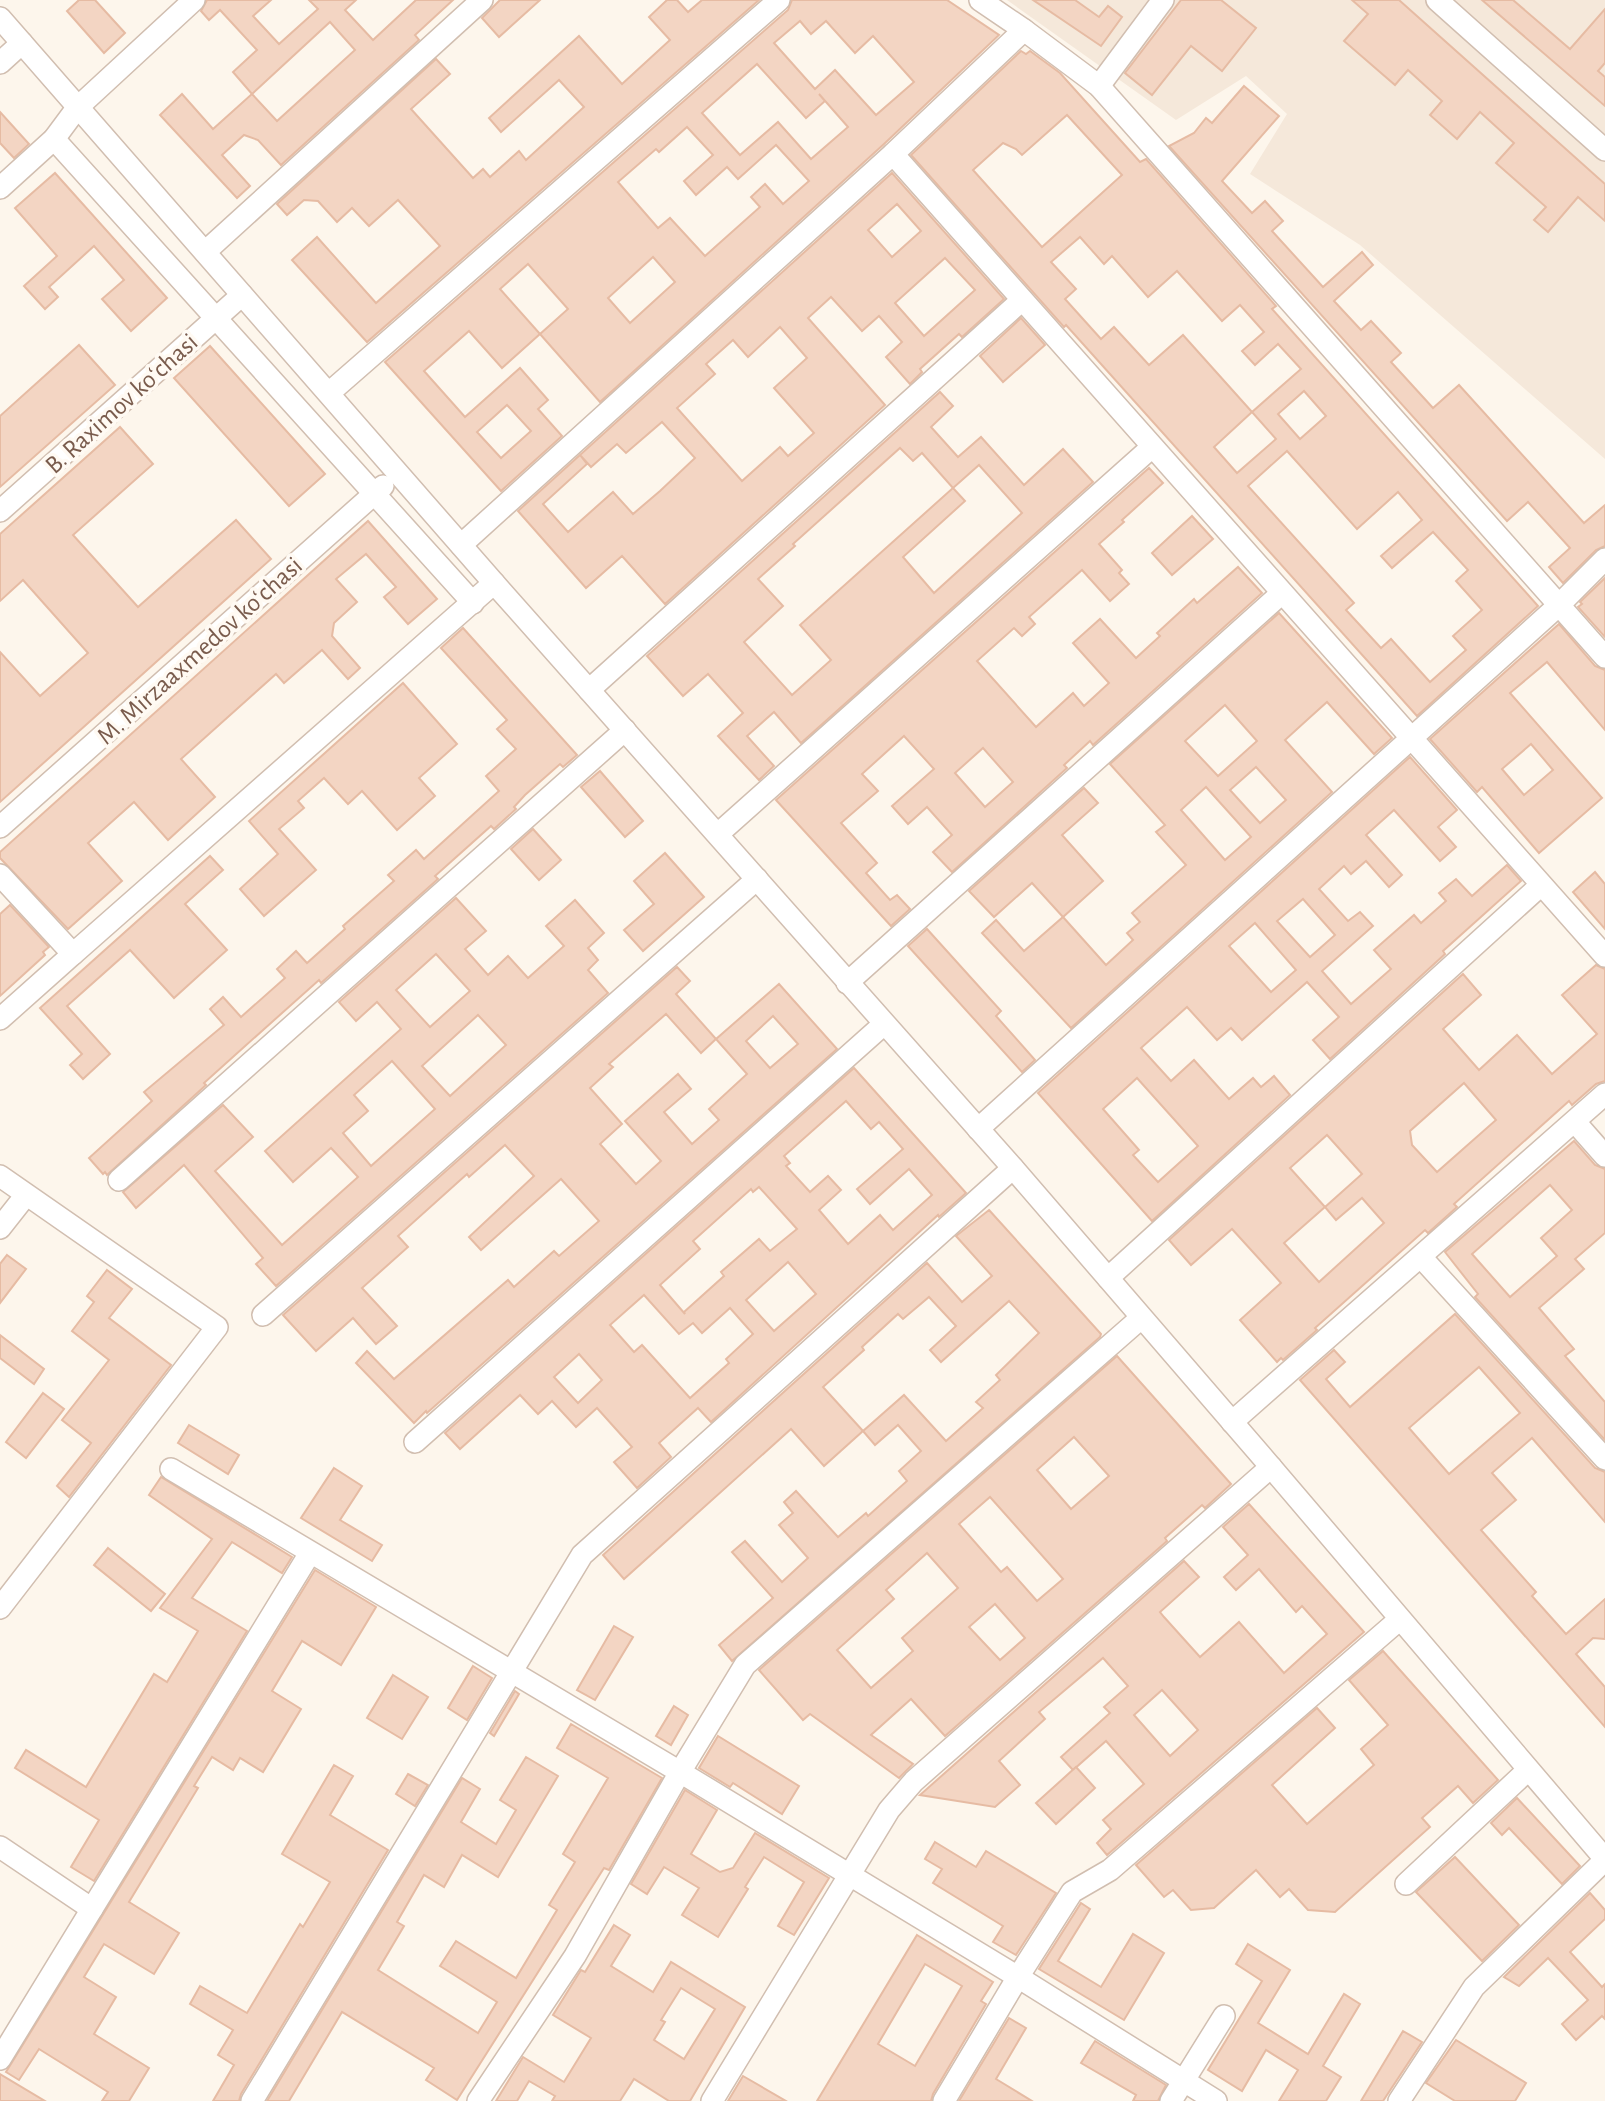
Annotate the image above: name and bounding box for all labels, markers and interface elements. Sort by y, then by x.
street label: B. Raximov koʻchasi [40,329,203,479]
street label: M. Mirzaaxmedov koʻchasi [92,552,307,749]

